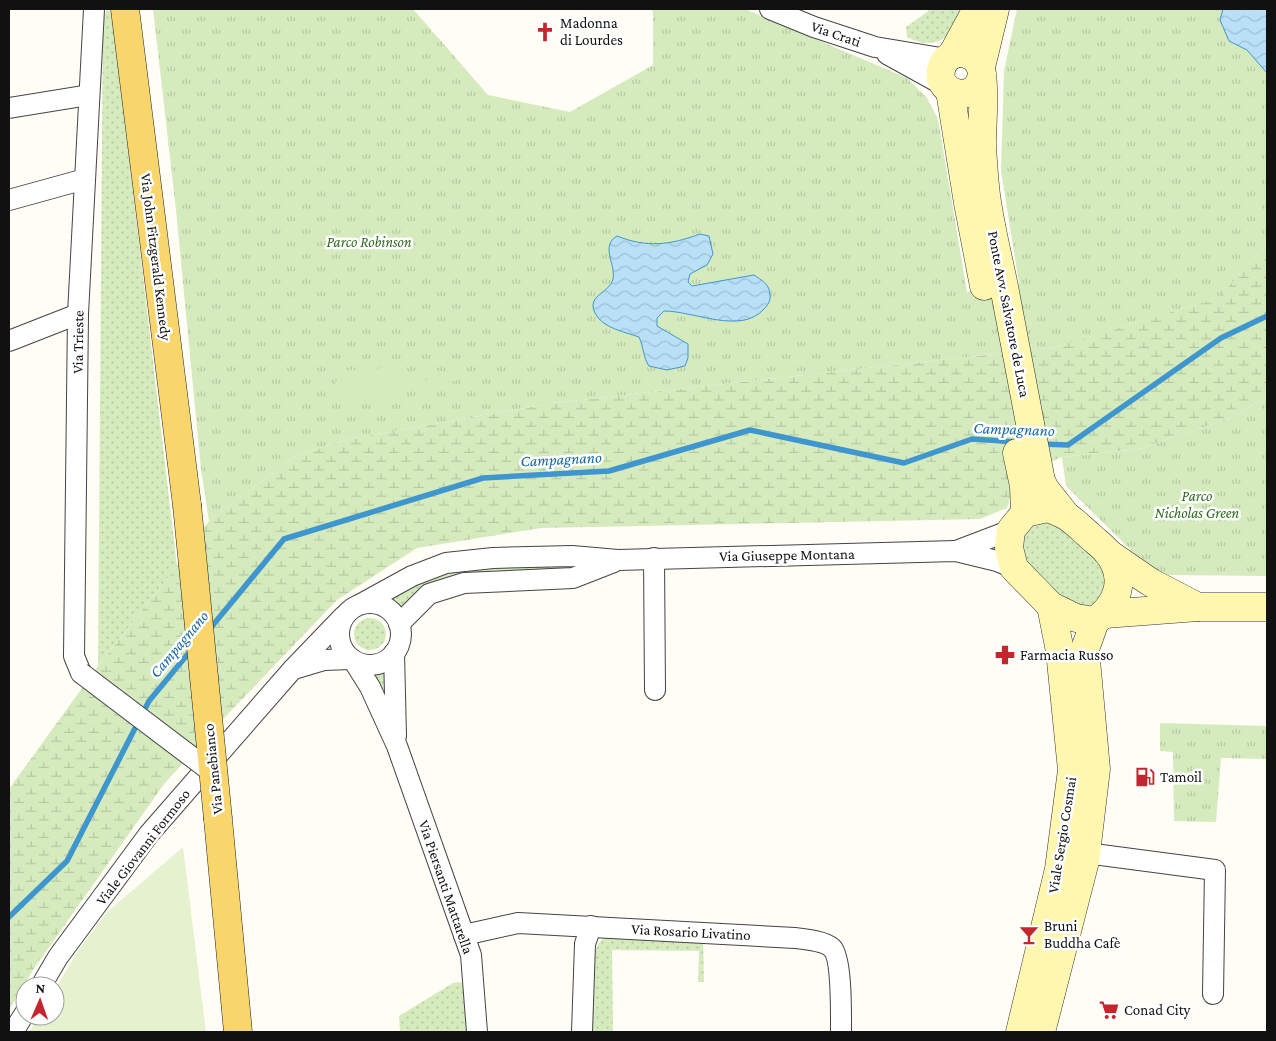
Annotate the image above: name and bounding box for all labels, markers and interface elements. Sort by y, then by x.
place label: Madonna di Lourdes [560,15,623,48]
street label: Via Crati [809,18,863,50]
church icon: Madonna di Lourdes [534,21,556,43]
street label: Via John Fitzgerald Kennedy [137,173,174,342]
street label: Ponte Avv. Salvatore de Luca [985,229,1033,399]
park label: Parco Robinson [326,234,412,250]
street label: Via Trieste [69,310,87,374]
water label: Campagnano [973,419,1055,440]
water label: Campagnano [520,448,602,471]
park label: Parco Nicholas Green [1155,488,1240,521]
street label: Via Giuseppe Montana [719,546,855,565]
water label: Campagnano [146,607,213,681]
pharmacy icon: Farmacia Russo [994,644,1016,666]
place label: Farmacia Russo [1020,647,1114,663]
street label: Via Panebianco [200,723,226,815]
fuel station icon: Tamoil [1134,766,1156,788]
place label: Tamoil [1160,769,1202,785]
street label: Viale Sergio Cosmai [1045,776,1080,895]
street label: Viale Giovanni Formoso [93,786,193,908]
street label: Via Piersanti Mattarella [416,818,476,956]
place label: Bruni Buddha Cafè [1044,918,1121,951]
street label: Via Rosario Livatino [631,921,751,943]
bar icon: Bruni Buddha Cafè [1018,924,1040,946]
north arrow [15,976,65,1026]
text: N [35,980,46,996]
supermarket icon: Conad City [1098,999,1120,1021]
place label: Conad City [1124,1002,1191,1019]

